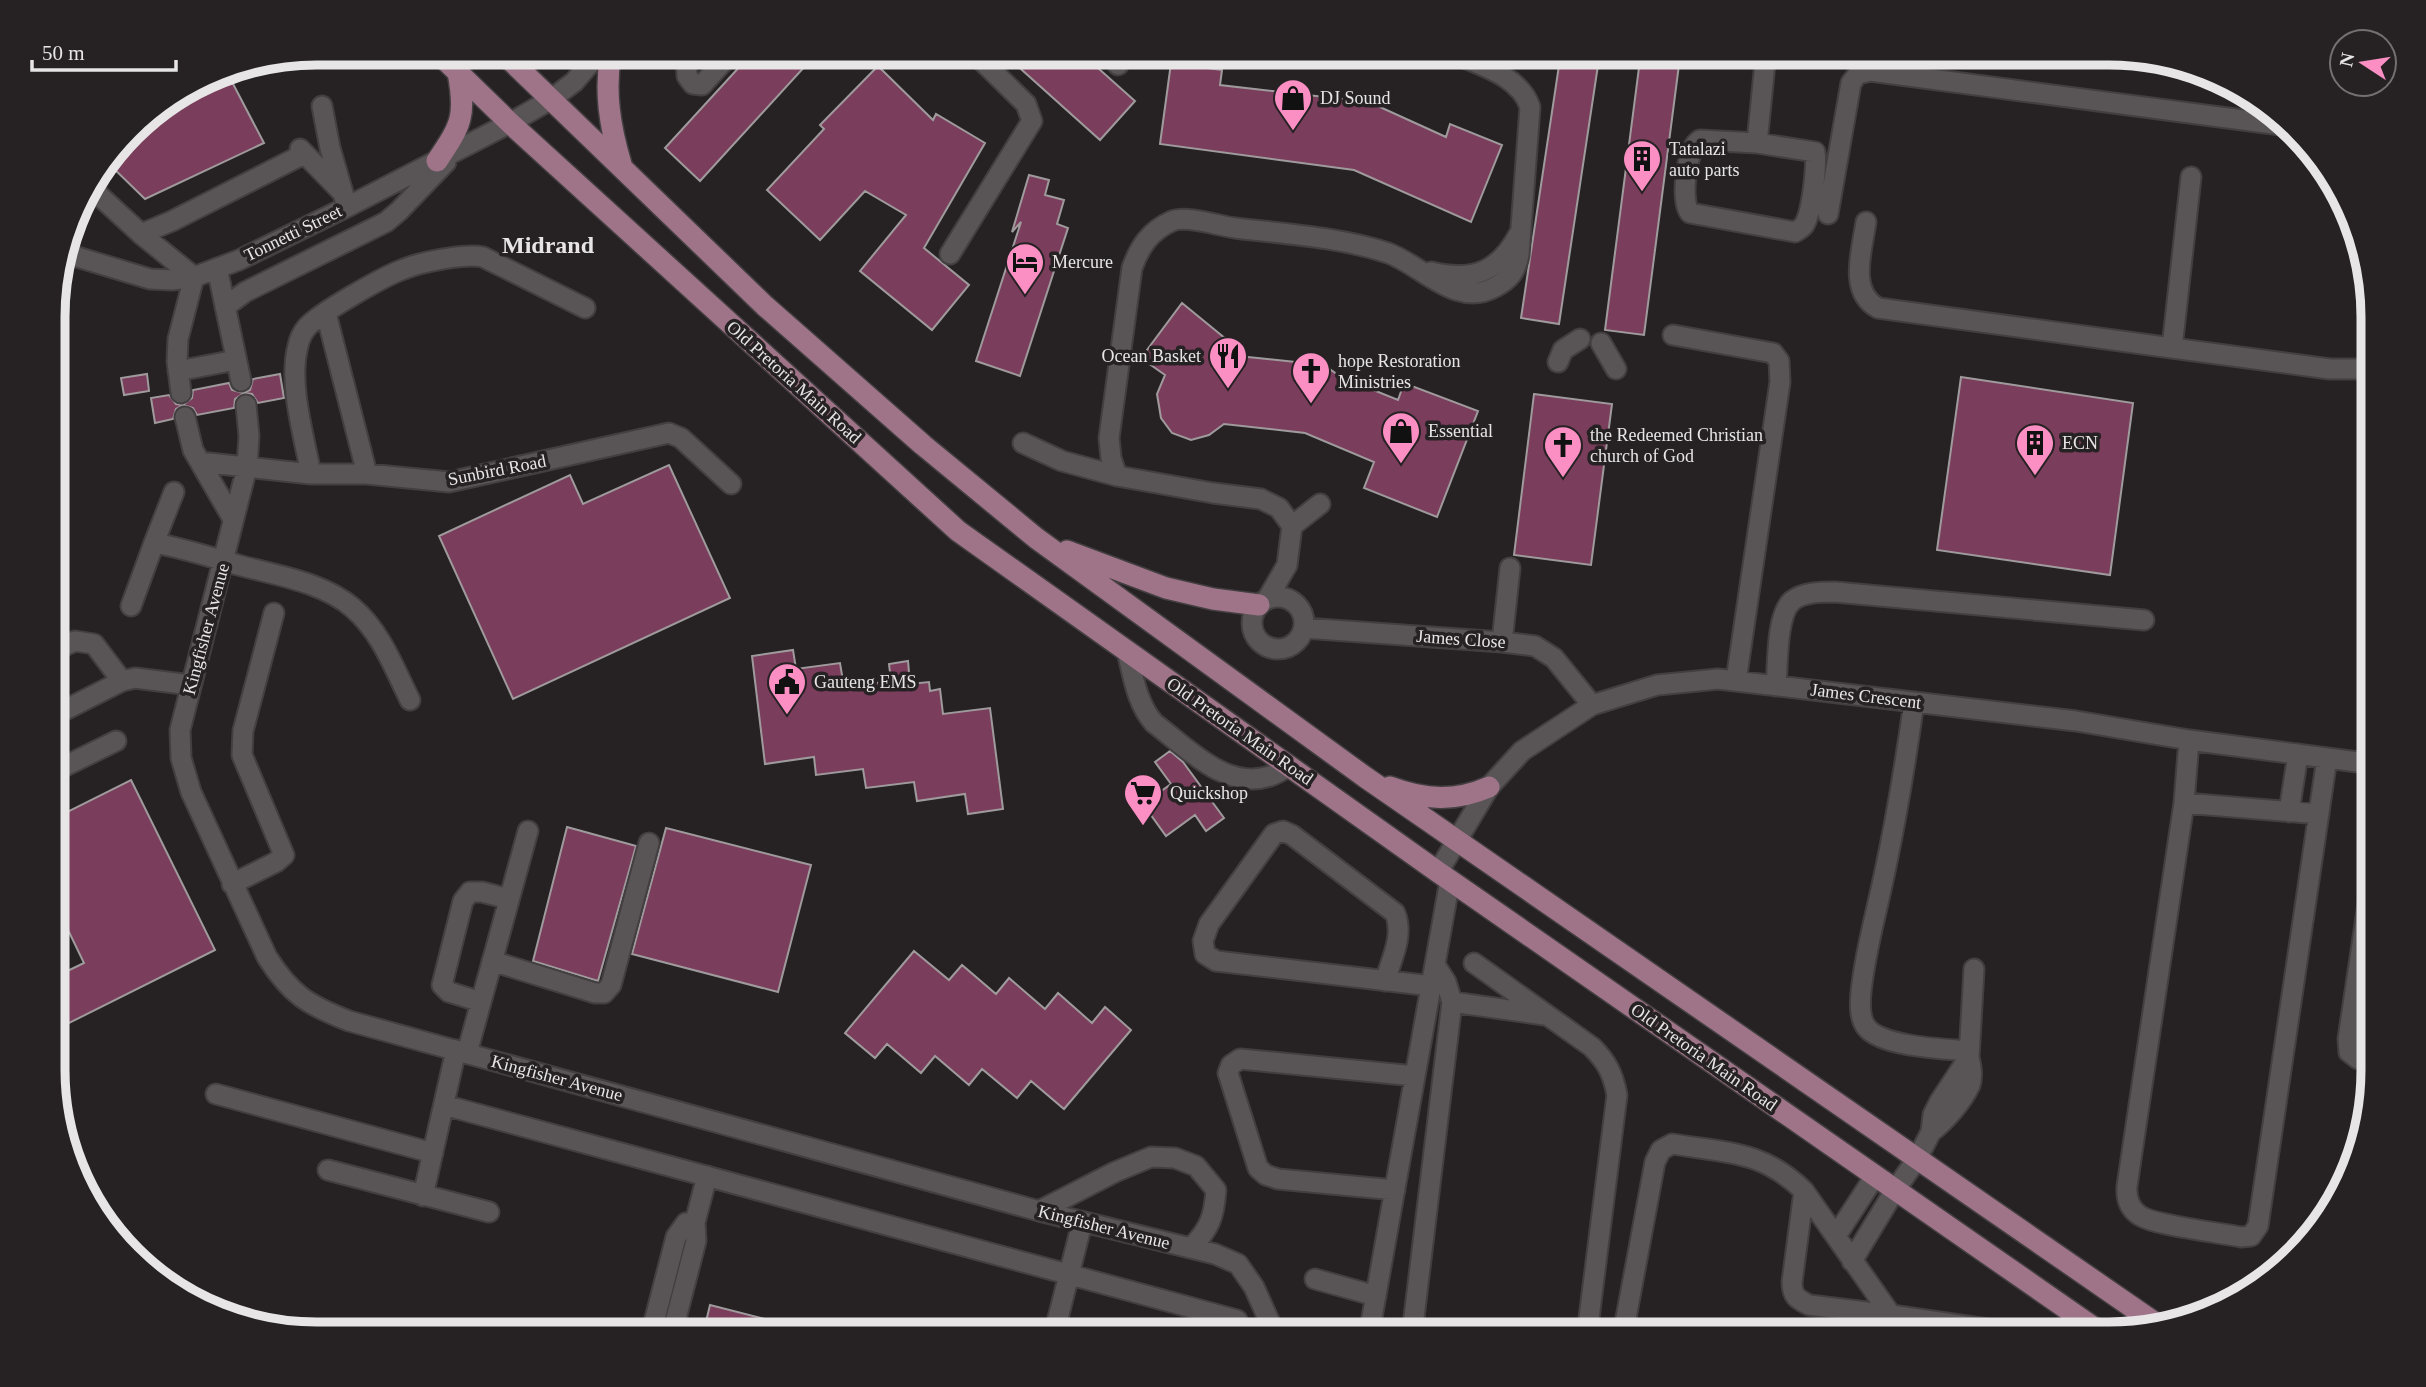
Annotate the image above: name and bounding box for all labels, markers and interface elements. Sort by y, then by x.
scale bar [32,28,175,72]
north arrow [2328,28,2398,98]
text: 50 m [42,41,85,65]
text: N [2335,50,2359,68]
shop icon: DJ Sound [1272,77,1314,132]
place label: DJ Sound [1320,88,1391,108]
building icon: Tatalazi auto parts [1621,138,1663,193]
place label: Tatalazi auto parts [1669,139,1739,180]
street label: Tonnetti Street [241,201,345,265]
district label: Midrand [502,232,595,258]
hotel icon: Mercure [1004,241,1046,296]
place label: Mercure [1052,252,1113,272]
street label: Old Pretoria Main Road [723,317,865,447]
restaurant icon: Ocean Basket [1207,335,1249,390]
place label: Ocean Basket [1102,346,1201,366]
church icon: hope Restoration Ministries [1290,350,1332,405]
place label: hope Restoration Ministries [1338,351,1460,392]
shop icon: Essential [1380,410,1422,465]
place label: Essential [1428,421,1493,441]
building icon: ECN [2014,422,2056,477]
church icon: the Redeemed Christian church of God [1542,424,1584,479]
place label: the Redeemed Christian church of God [1590,425,1763,466]
place label: ECN [2062,433,2098,453]
street label: Sunbird Road [446,451,548,489]
street label: Kingfisher Avenue [179,561,233,697]
street label: James Close [1416,626,1506,652]
public building icon: Gauteng EMS [766,661,808,716]
place label: Gauteng EMS [814,672,917,692]
street label: Old Pretoria Main Road [1163,673,1317,789]
street label: James Crescent [1809,679,1923,713]
supermarket icon: Quickshop [1122,772,1164,827]
place label: Quickshop [1170,783,1248,803]
street label: Old Pretoria Main Road [1627,999,1781,1115]
street label: Kingfisher Avenue [489,1051,625,1105]
street label: Kingfisher Avenue [1036,1201,1172,1253]

